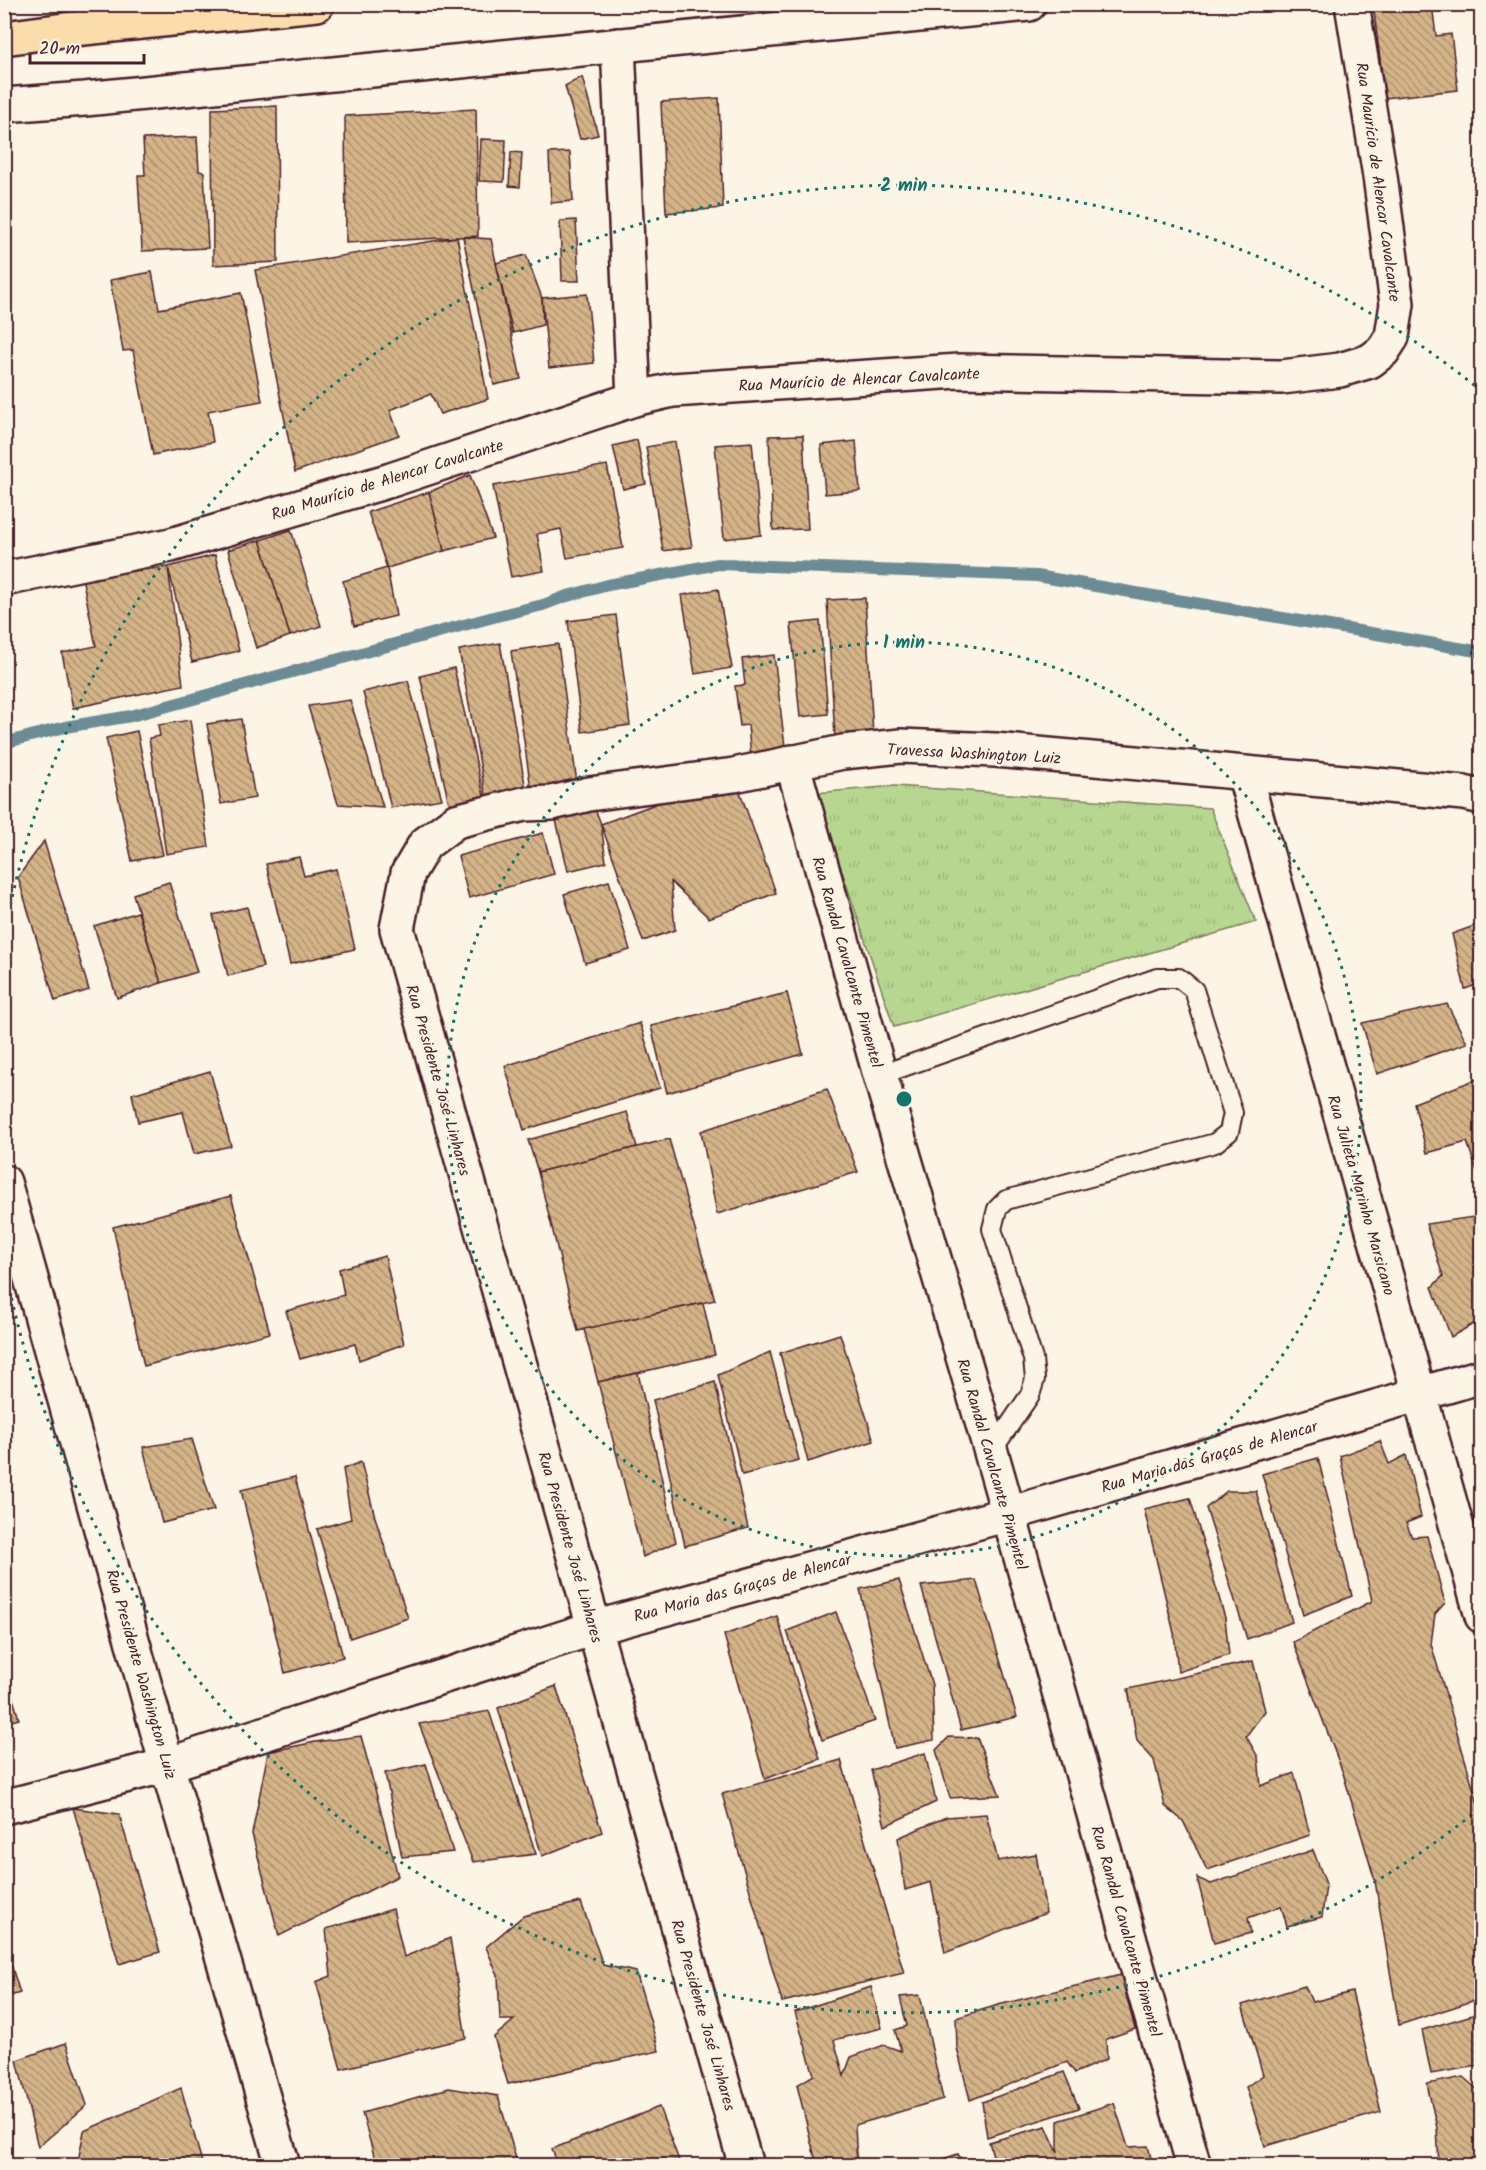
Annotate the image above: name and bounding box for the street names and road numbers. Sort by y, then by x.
street label: Rua Maurício de Alencar Cavalcante [1348,61,1407,304]
street label: Rua Maurício de Alencar Cavalcante [738,362,980,399]
street label: Rua Maurício de Alencar Cavalcante [268,433,507,528]
street label: Travessa Washington Luiz [886,737,1061,772]
street label: Rua Randal Cavalcante Pimentel [804,854,889,1071]
street label: Rua Presidente José Linhares [398,982,477,1179]
street label: Rua Julieta Marinho Marsicano [1320,1092,1401,1299]
street label: Rua Randal Cavalcante Pimentel [949,1356,1034,1573]
street label: Rua Maria das Graças de Alencar [1098,1414,1322,1500]
street label: Rua Presidente José Linhares [530,1449,609,1646]
street label: Rua Maria das Graças de Alencar [631,1547,856,1630]
street label: Rua Presidente Washington Luiz [99,1567,183,1782]
street label: Rua Randal Cavalcante Pimentel [1083,1823,1168,2040]
street label: Rua Presidente José Linhares [663,1917,742,2114]

